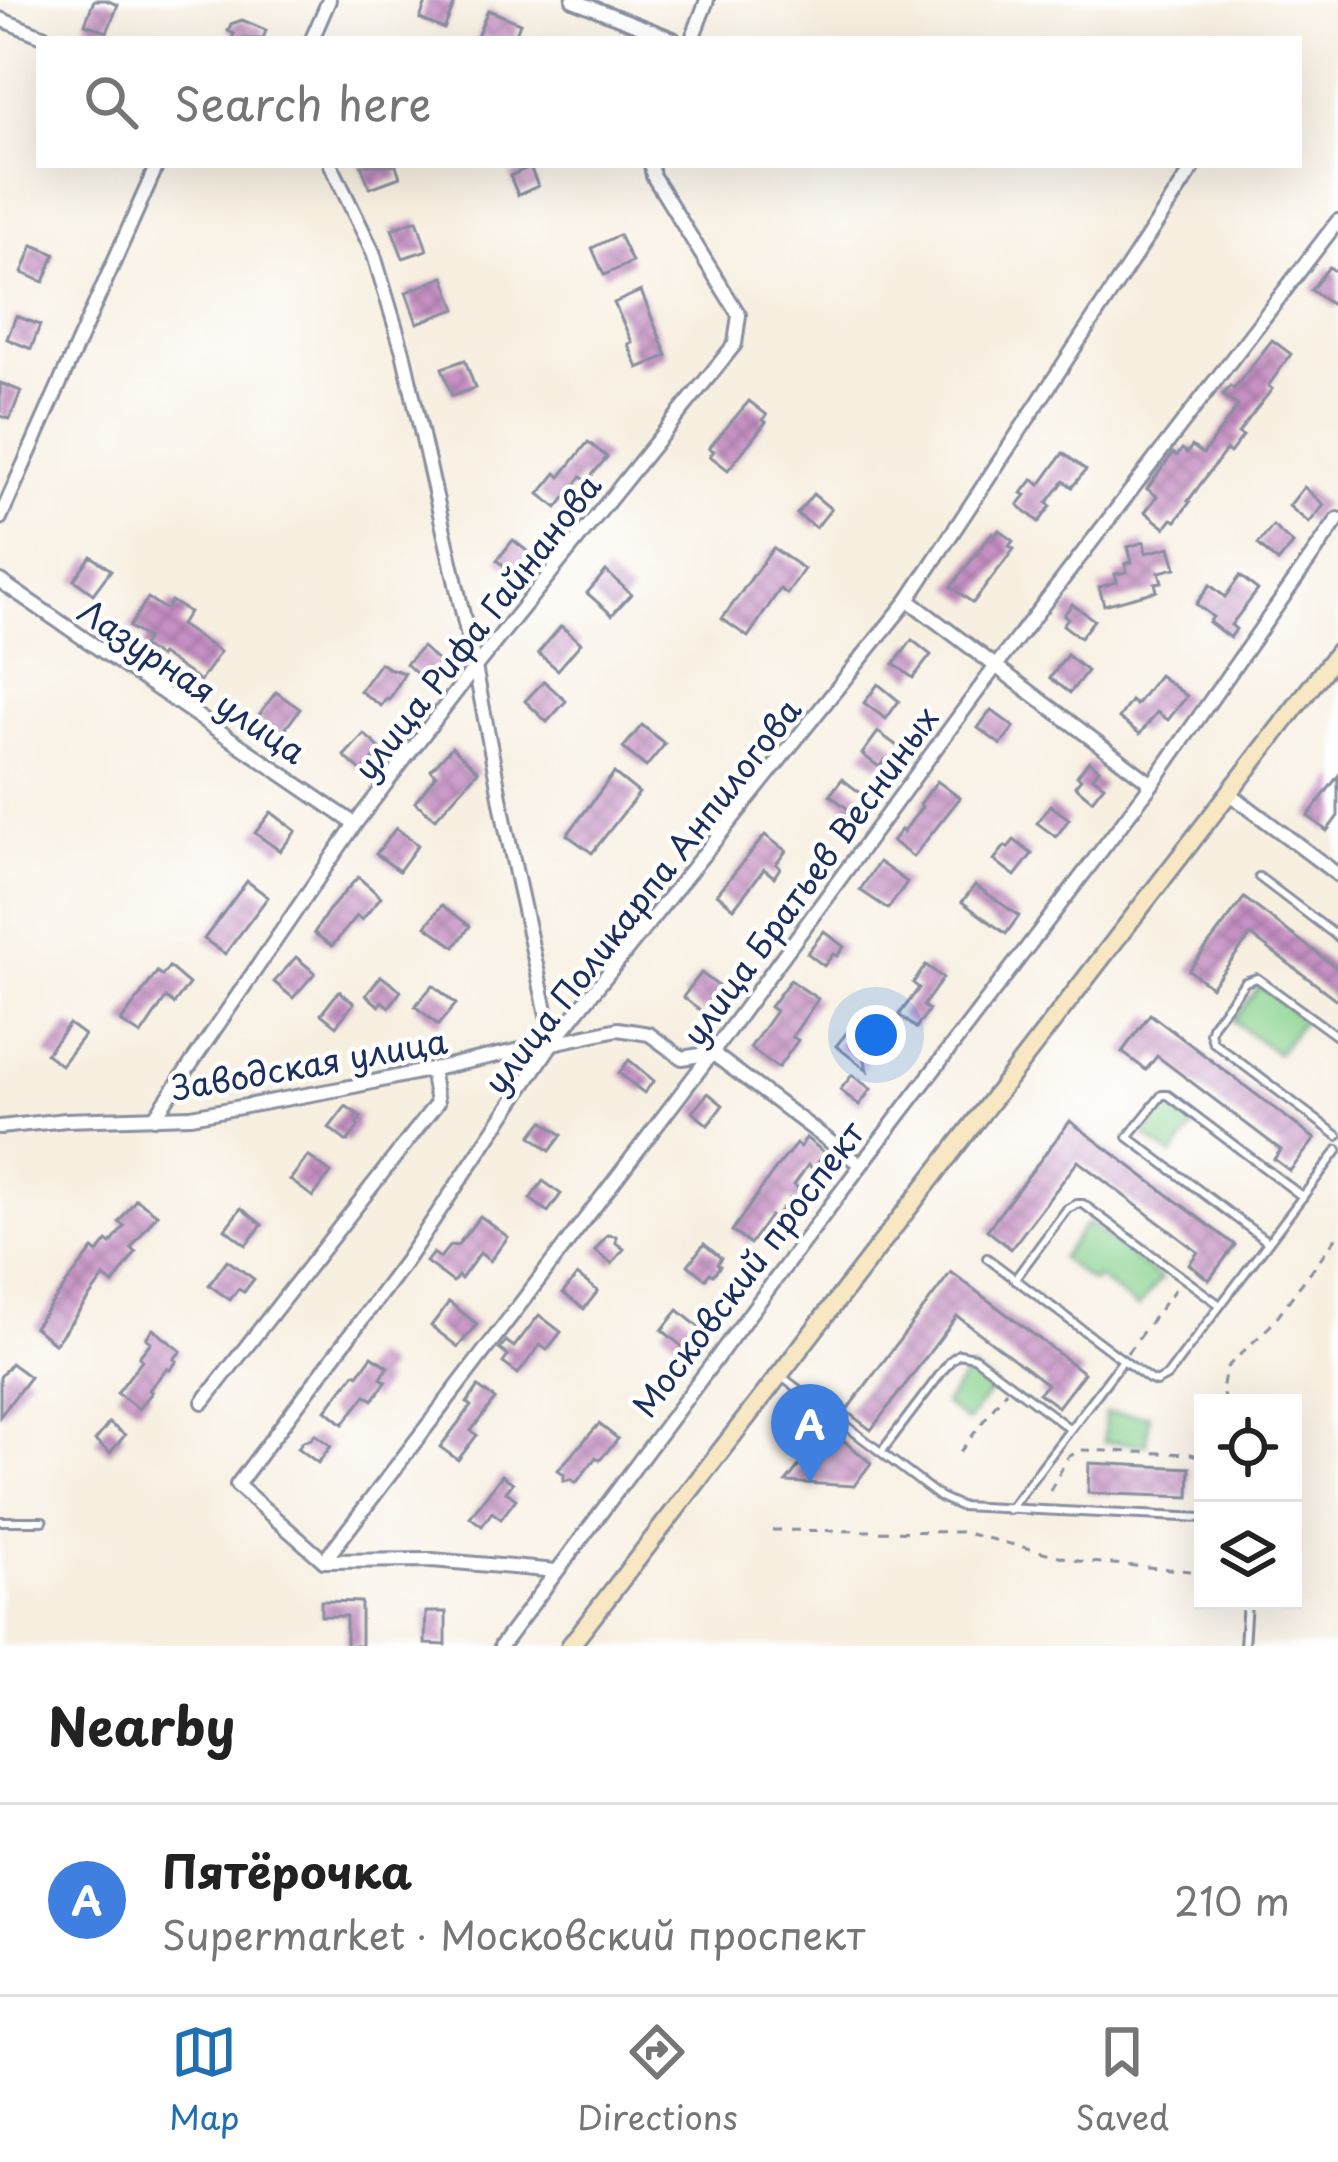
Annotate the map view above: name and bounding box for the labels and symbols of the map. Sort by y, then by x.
street label: улица Рифа Гайнанова [340,462,612,790]
street label: Лазурная улица [69,585,317,775]
street label: улица Поликарпа Анпилогова [470,686,812,1104]
street label: улица Братьев Весниных [669,695,949,1055]
your location [846,1005,906,1065]
street label: Заводская улица [167,1014,451,1112]
street label: Московский проспект [619,1109,876,1427]
pin: A [771,1384,849,1483]

